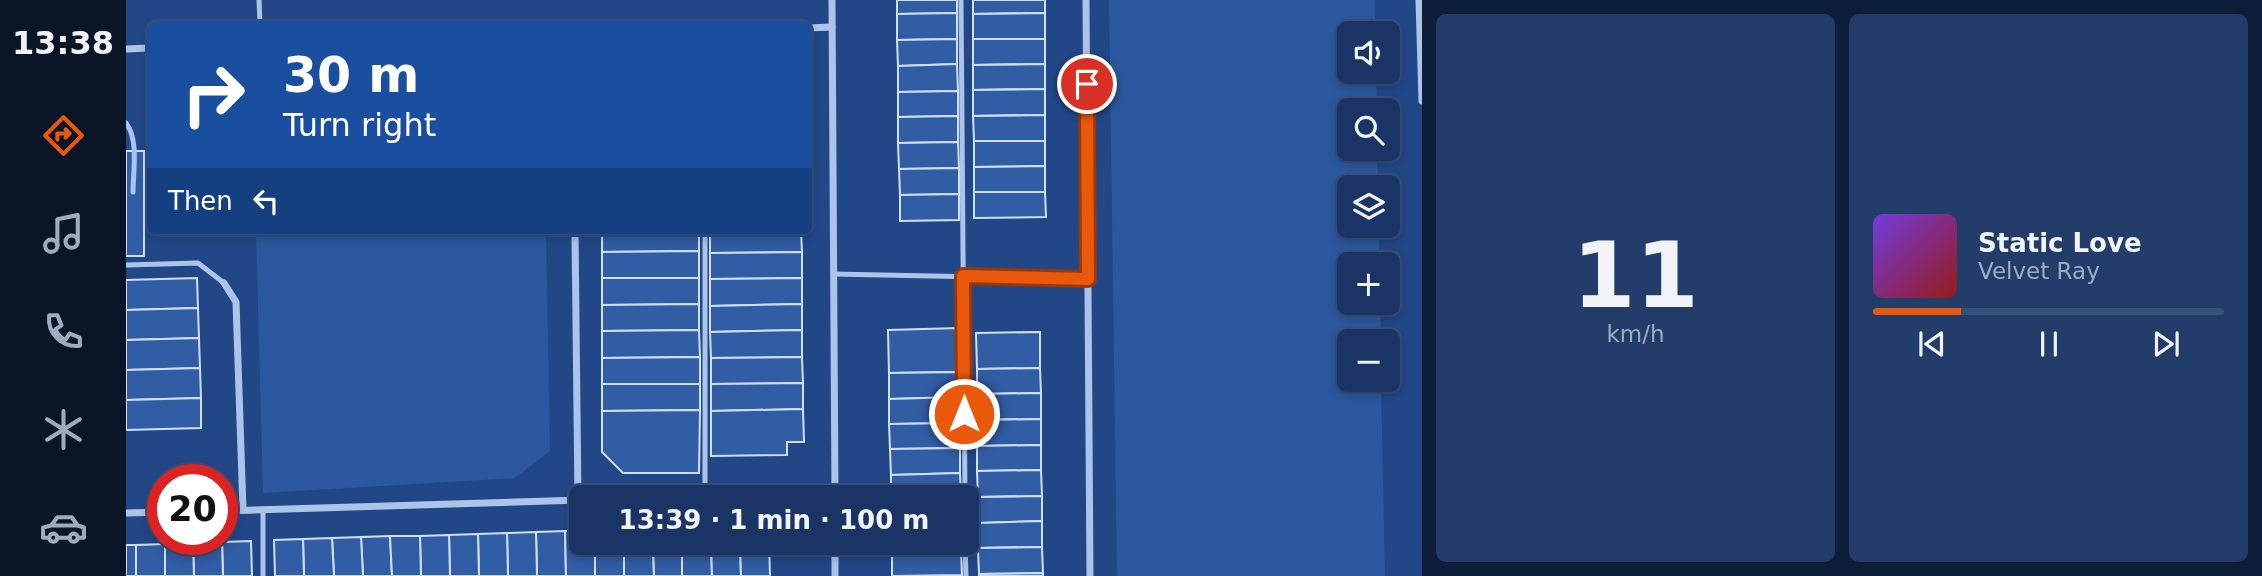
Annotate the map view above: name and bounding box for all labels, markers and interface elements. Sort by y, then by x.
map controls [1337,21,1400,392]
button: sound [1337,21,1400,84]
text: 13:38 [12,24,114,62]
text: 30 m [283,47,419,104]
icon: right [168,49,259,140]
pin [1057,54,1117,114]
icon: arrive [1068,65,1106,103]
button: search [1337,98,1400,161]
text: Turn right [283,106,436,144]
icon: directions [39,111,88,160]
button: layers [1337,175,1400,238]
icon: left [247,182,285,220]
text: Then [168,186,233,216]
icon: music [39,209,88,258]
text: 11 [1572,223,1699,328]
text: Static Love [1978,228,2142,258]
button: + [1337,252,1400,315]
text: Velvet Ray [1978,258,2100,284]
icon: phone [39,307,88,356]
text: km/h [1606,321,1665,347]
icon: previous [1913,325,1951,363]
icon: pause [2030,325,2068,363]
icon: next [2147,325,2185,363]
button: − [1337,329,1400,392]
position arrow [927,377,1001,451]
icon: climate [39,405,88,454]
speed limit sign: 20 [147,464,238,555]
icon: car [39,503,88,552]
text: 13:39 · 1 min · 100 m [619,505,929,535]

